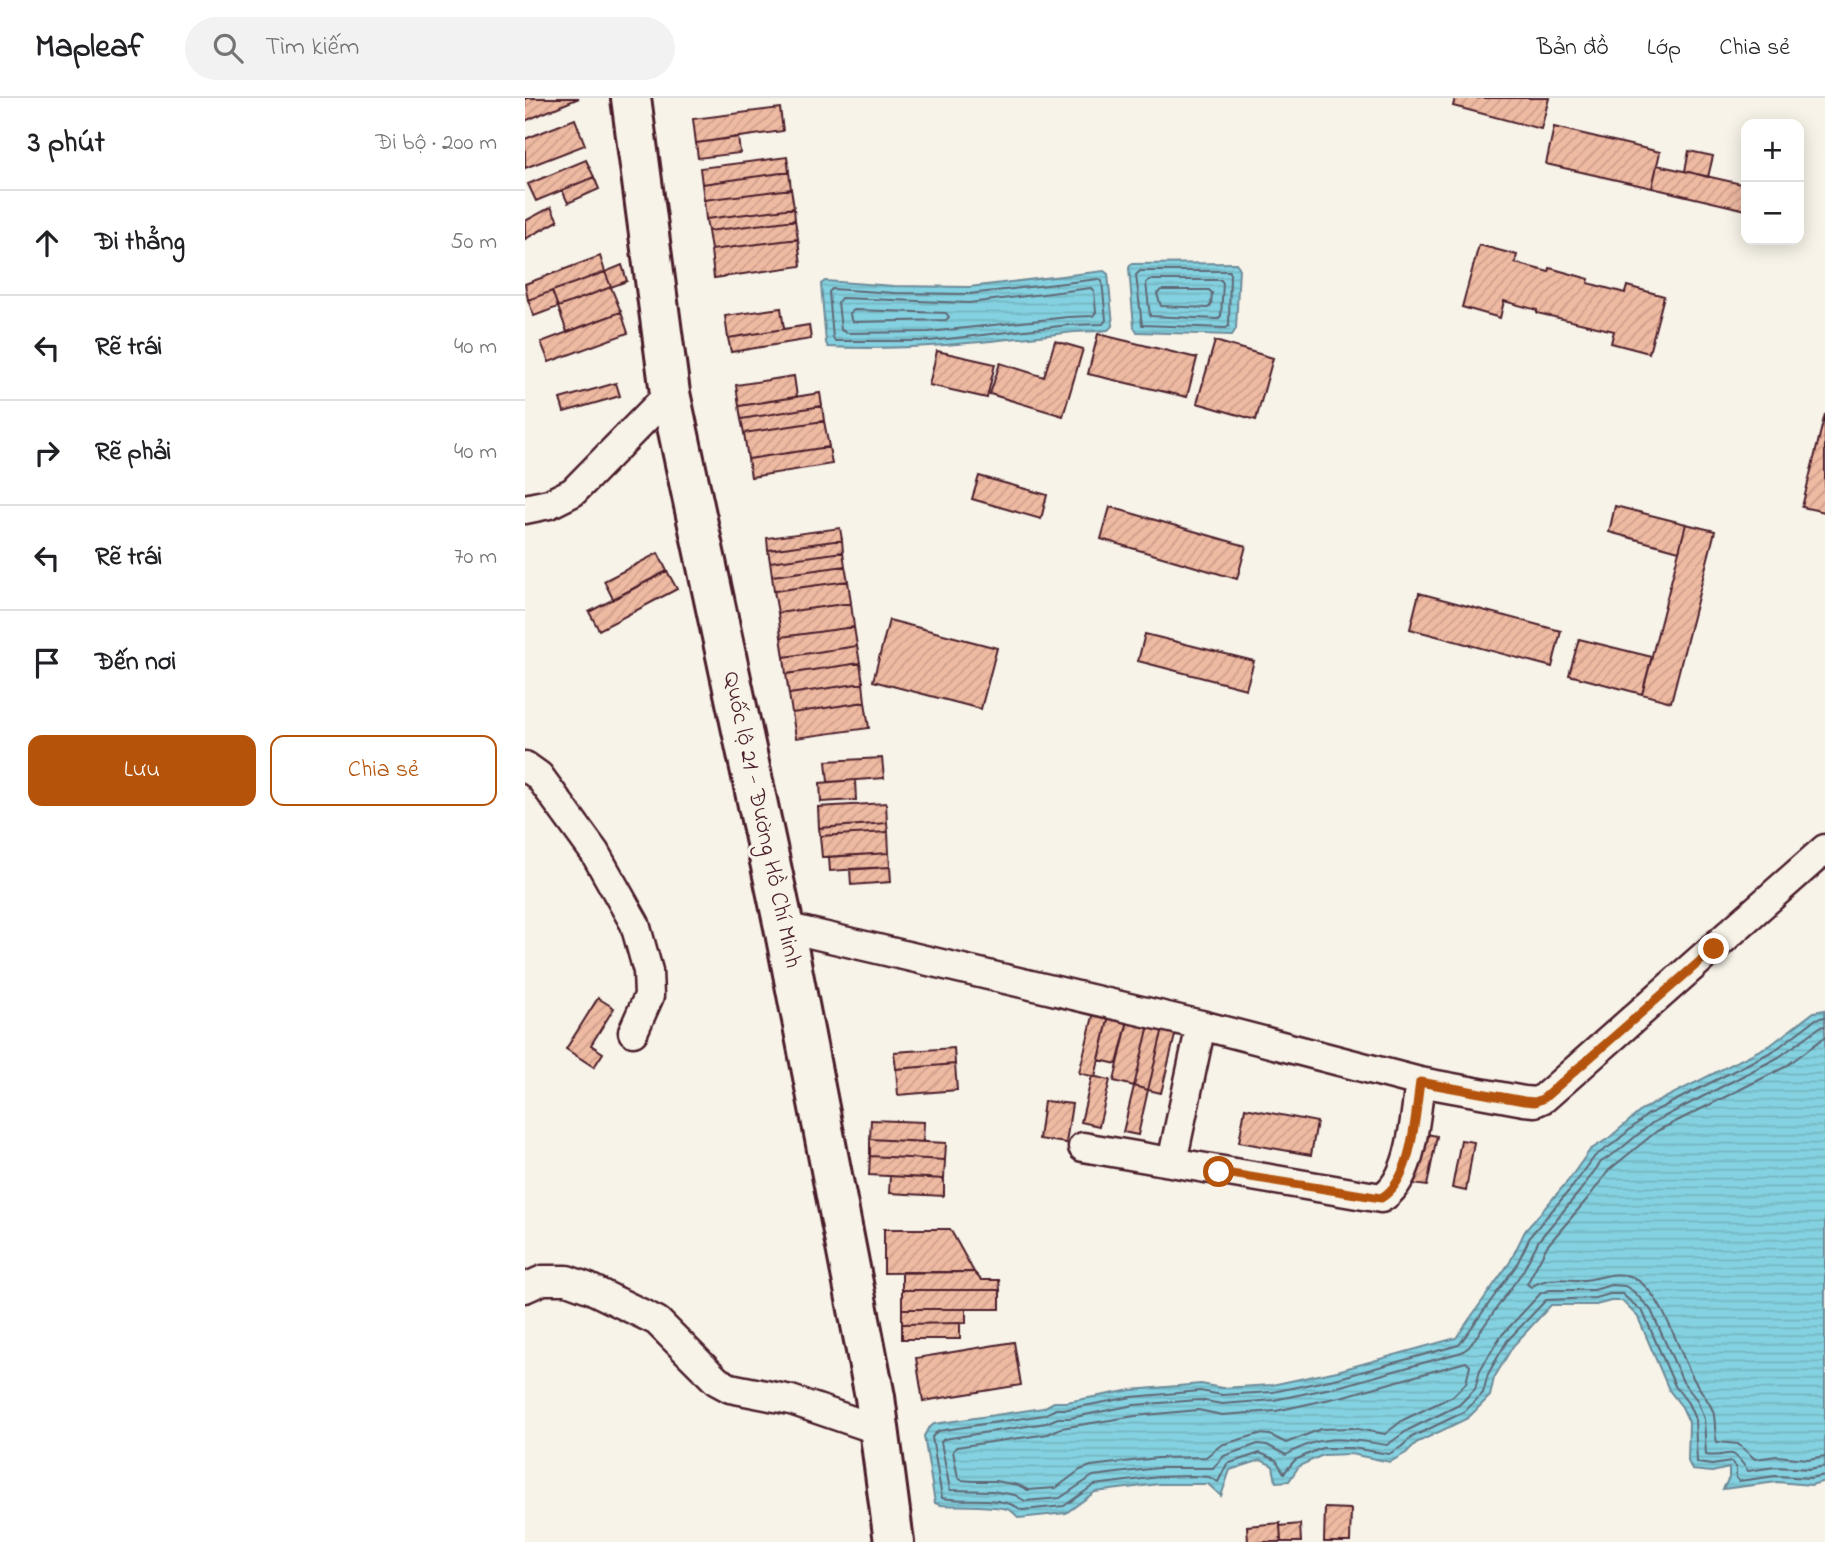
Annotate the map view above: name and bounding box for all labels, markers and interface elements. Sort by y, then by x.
search box [185,17,675,80]
text: Mapleaf [35,24,143,72]
icon: search [209,29,247,67]
text: Tìm kiếm [265,29,359,67]
text: Bản đồ [1537,31,1609,66]
text: Lớp [1647,31,1681,66]
text: Chia sẻ [1719,31,1790,66]
map controls [1741,119,1804,245]
button: + [1741,119,1804,182]
text: 3 phút [28,122,105,166]
text: Đi bộ · 200 m [376,127,497,160]
button: − [1741,182,1804,245]
icon: ahead [28,224,66,262]
text: Đi thẳng [95,224,185,262]
text: 50 m [450,226,497,259]
icon: left [28,329,66,367]
text: Rẽ trái [95,329,162,367]
text: 40 m [454,331,497,364]
icon: right [28,434,66,472]
text: Rẽ phải [95,434,171,472]
text: 40 m [454,436,497,469]
icon: left [28,539,66,577]
text: Rẽ trái [95,539,162,577]
text: 70 m [454,541,497,574]
icon: arrive [28,644,66,682]
text: Đến nơi [95,644,176,682]
street label: Quốc lộ 21 - Đường Hồ Chí Minh [712,669,810,971]
button: Lưu [28,735,256,806]
button: Chia sẻ [270,735,497,806]
route end [1698,933,1729,964]
route start [1203,1156,1234,1187]

